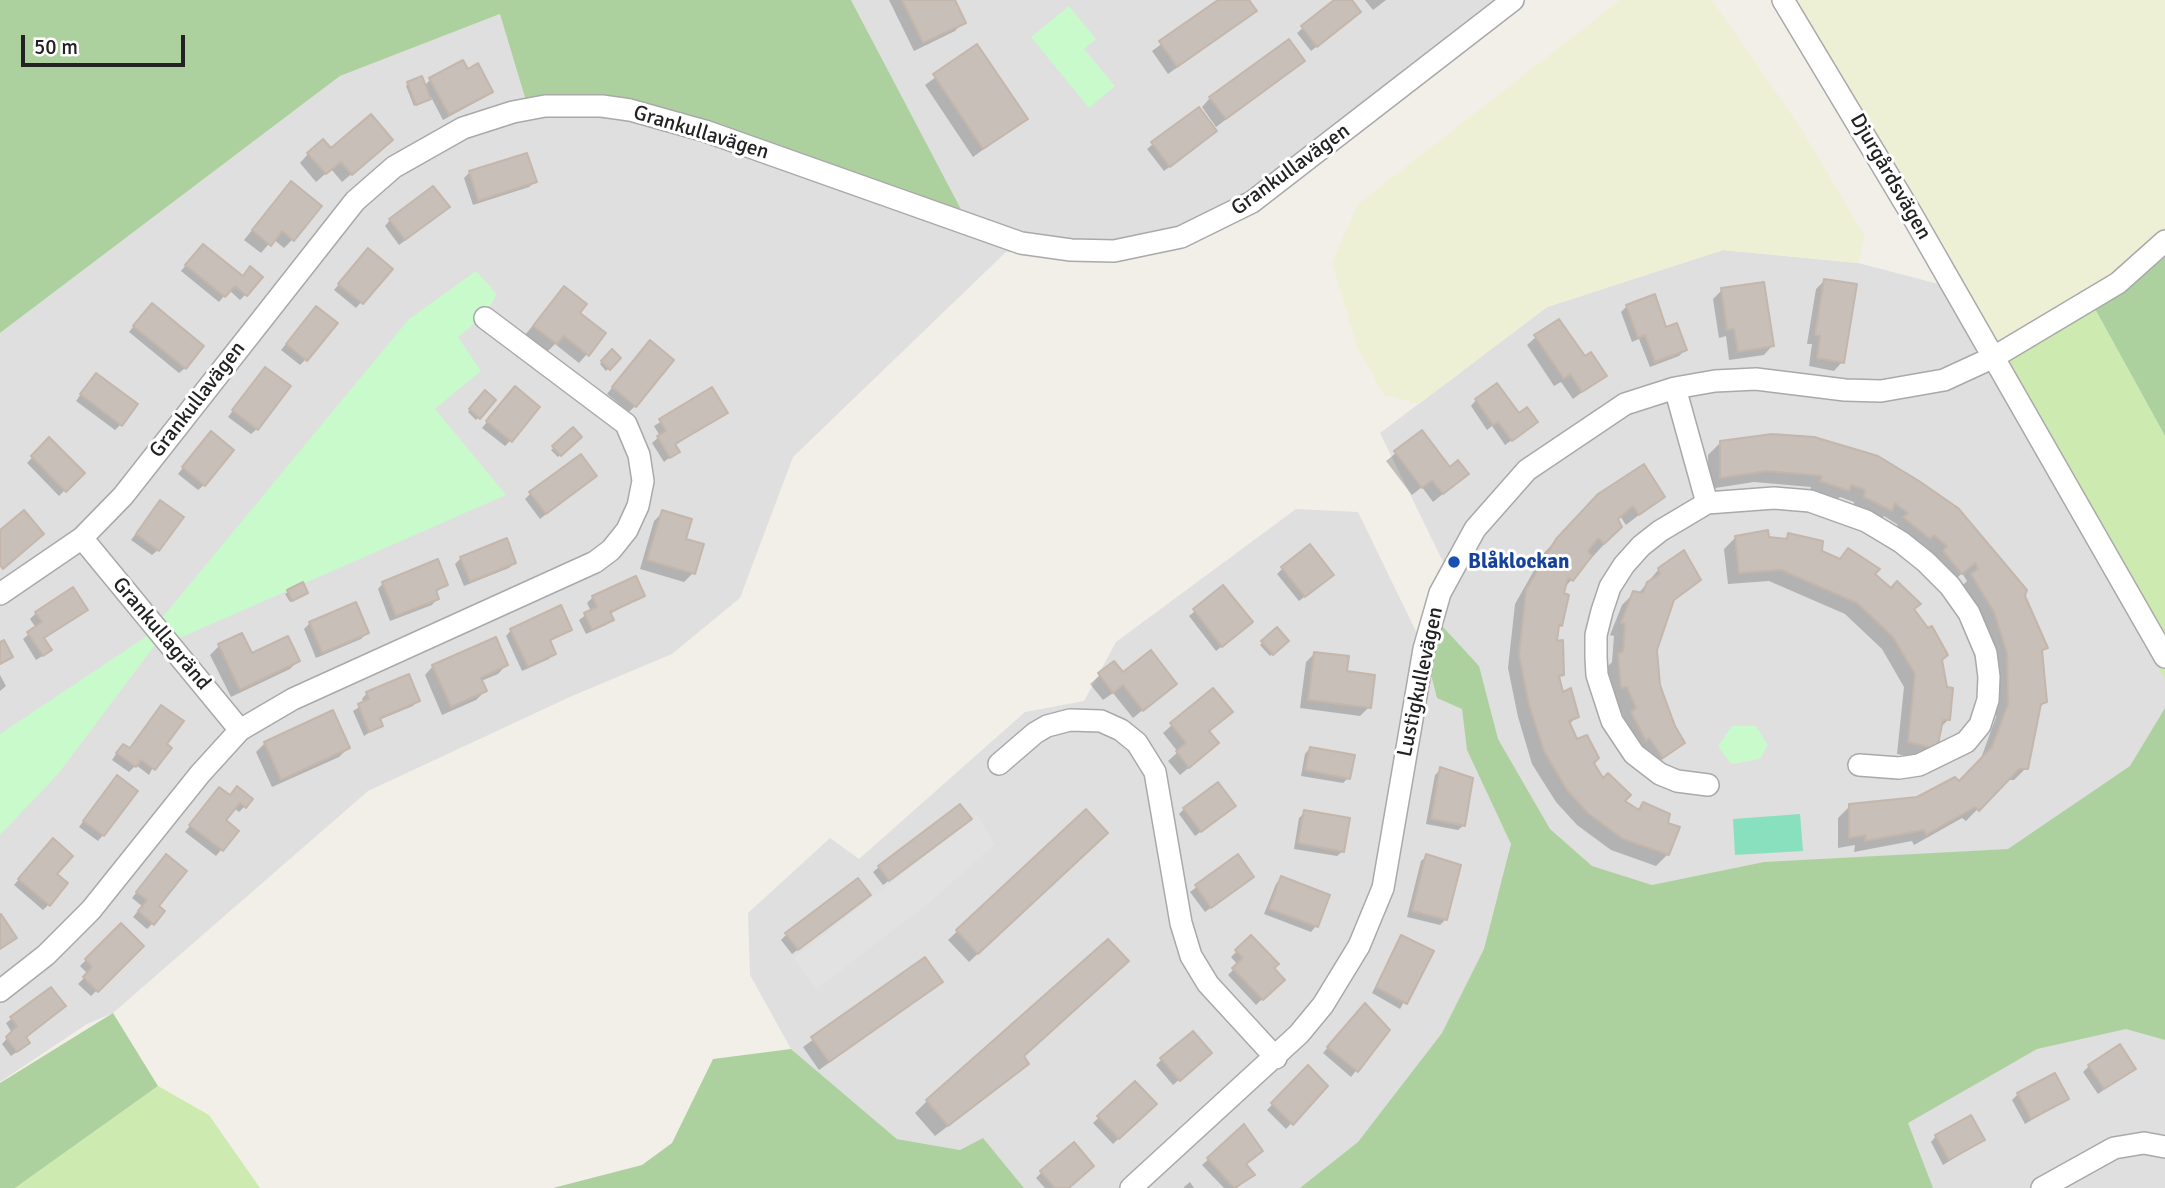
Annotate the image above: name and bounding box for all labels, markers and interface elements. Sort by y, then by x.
scale bar [24,21,189,65]
text: 50 m [34,34,78,60]
street label: Grankullavägen [630,100,772,166]
street label: Djurgårdsvägen [1844,110,1936,244]
street label: Grankullavägen [1227,119,1355,221]
street label: Grankullavägen [145,337,251,463]
place label: Blåklockan [1468,549,1570,575]
marker: Blåklockan [1446,554,1462,570]
street label: Grankullagränd [107,572,215,696]
street label: Lustigkullevägen [1393,605,1449,759]

